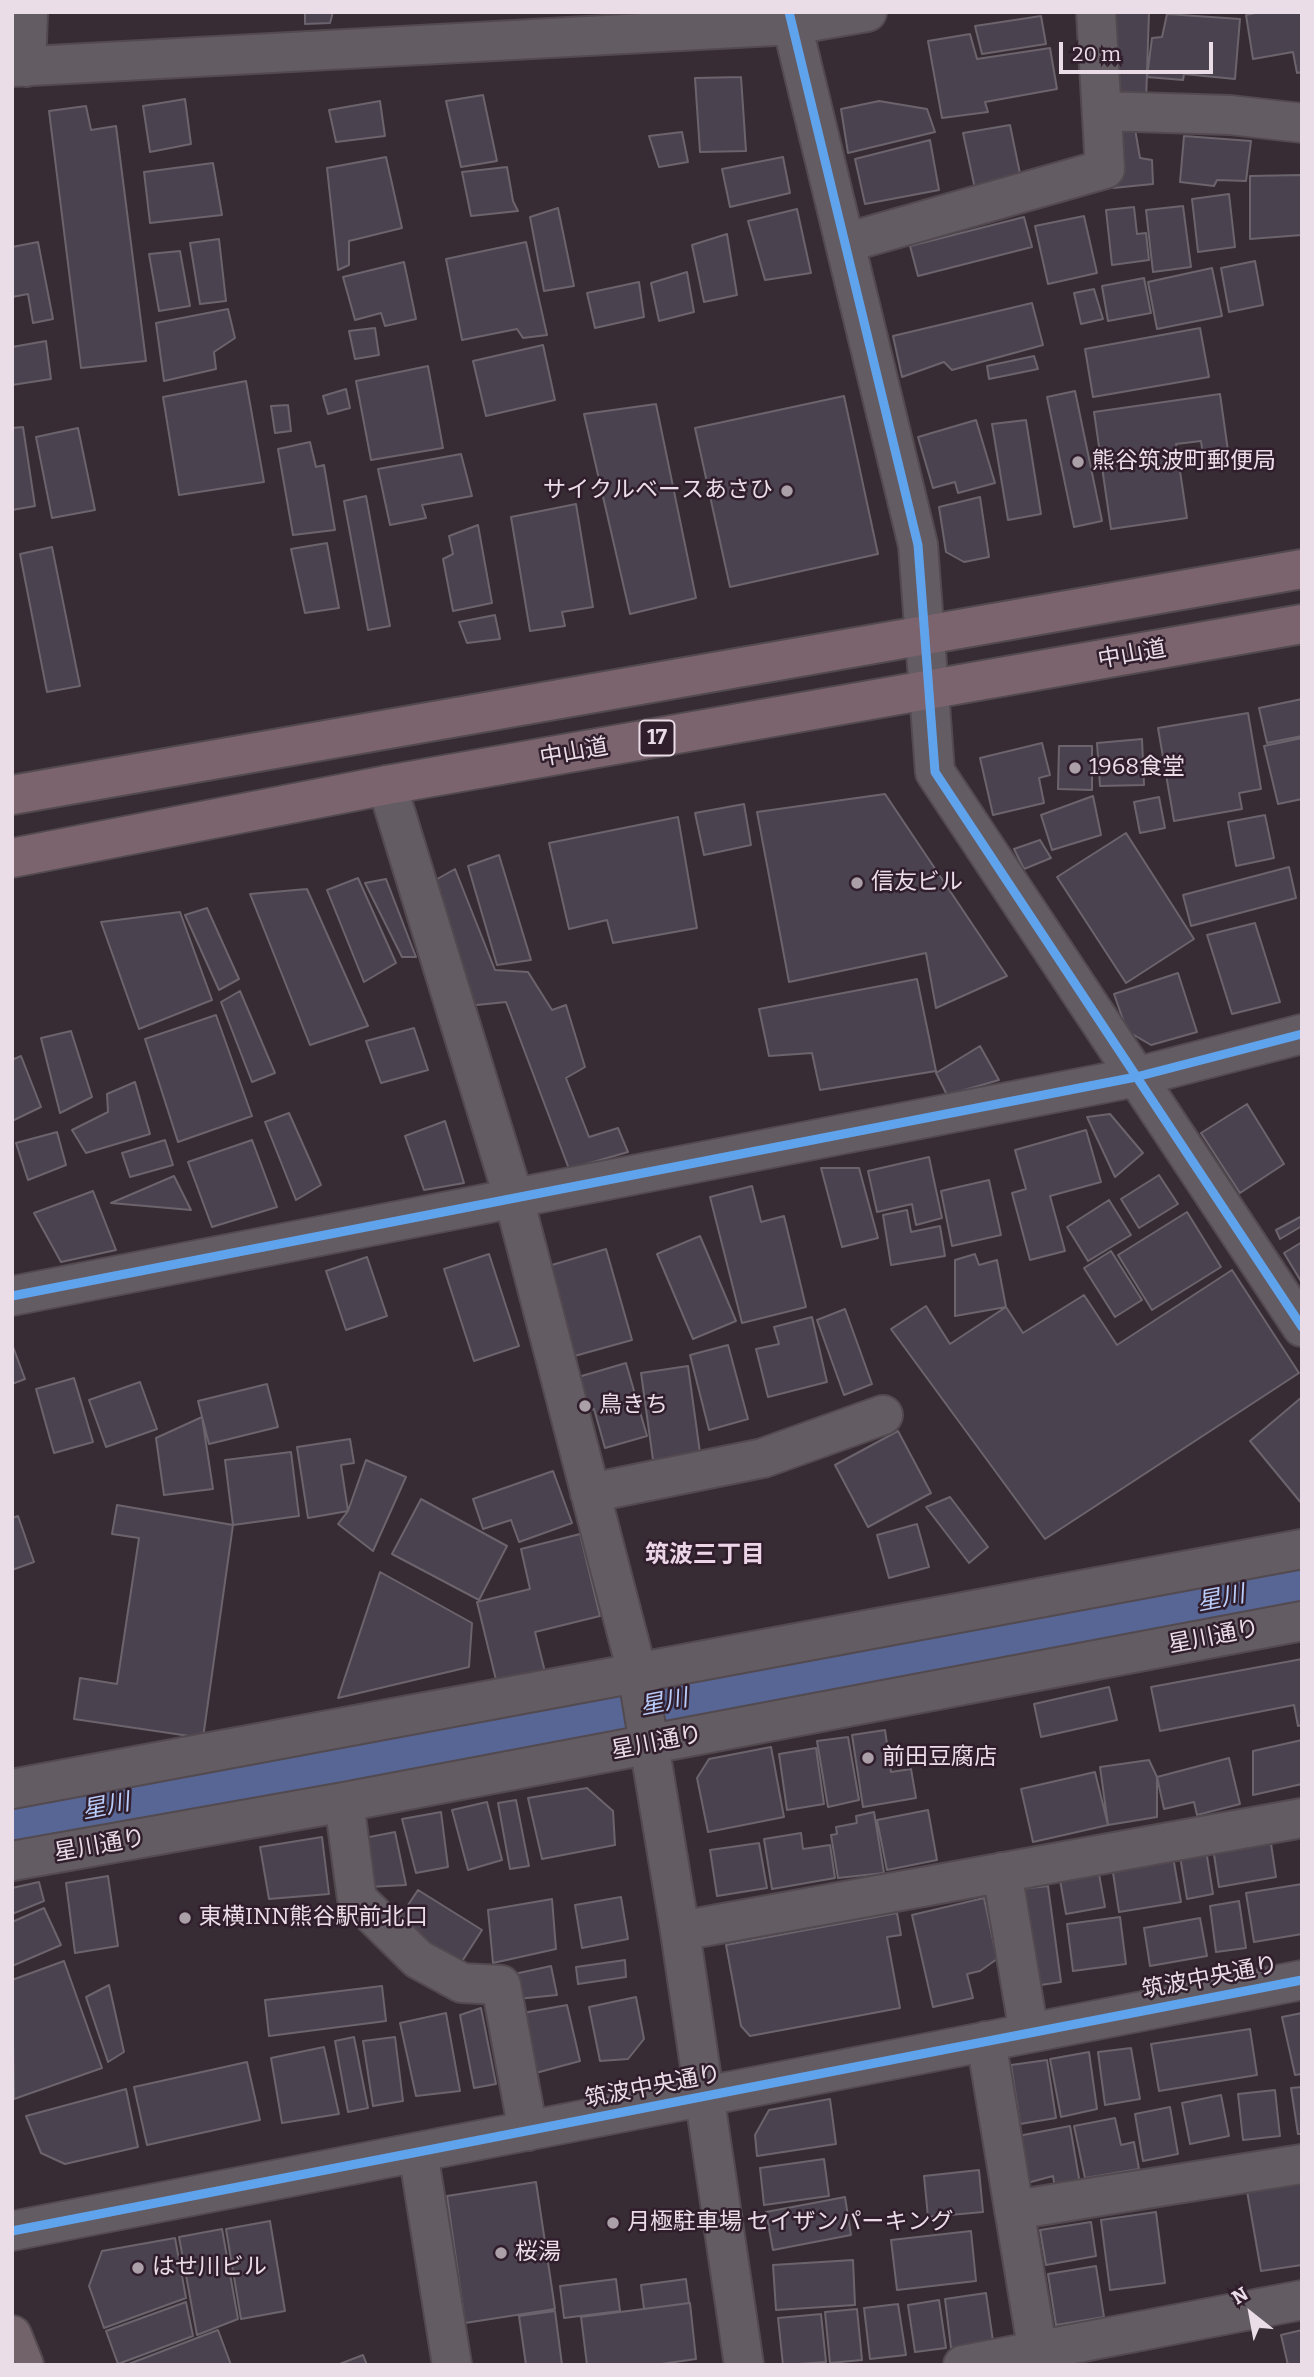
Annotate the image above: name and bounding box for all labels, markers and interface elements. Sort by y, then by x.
scale bar [1062,28,1216,72]
text: 20 m [1072,41,1121,67]
place label: 熊谷筑波町郵便局 [1092,448,1276,476]
marker: 熊谷筑波町郵便局 [1070,454,1086,470]
place label: サイクルベースあさひ [543,477,773,505]
marker: サイクルベースあさひ [779,483,795,499]
street label: 中山道 [1096,635,1168,675]
road number: 17 [640,720,674,756]
street label: 中山道 [538,733,610,773]
place label: 1968食堂 [1089,754,1185,782]
marker: 1968食堂 [1067,760,1083,776]
place label: 信友ビル [871,869,963,897]
marker: 信友ビル [849,875,865,891]
place label: 鳥きち [599,1392,668,1420]
marker: 鳥きち [577,1398,593,1414]
district label: 筑波三丁目 [645,1541,765,1569]
water label: 星川 [1195,1580,1247,1618]
street label: 星川通り [1166,1615,1262,1659]
water label: 星川 [638,1684,690,1722]
street label: 星川通り [609,1721,705,1765]
place label: 前田豆腐店 [882,1744,997,1772]
marker: 前田豆腐店 [860,1750,876,1766]
water label: 星川 [80,1788,132,1826]
street label: 星川通り [52,1824,148,1868]
place label: 東横INN熊谷駅前北口 [199,1904,428,1932]
marker: 東横INN熊谷駅前北口 [177,1910,193,1926]
street label: 筑波中央通り [1140,1951,1280,2005]
street label: 筑波中央通り [583,2060,723,2114]
place label: 月極駐車場 セイザンパーキング [627,2209,954,2237]
marker: 月極駐車場 セイザンパーキング [605,2215,621,2231]
place label: 桜湯 [515,2239,561,2267]
marker: 桜湯 [493,2245,509,2261]
place label: はせ川ビル [152,2254,267,2282]
marker: はせ川ビル [130,2260,146,2276]
north arrow [1216,2279,1286,2349]
text: N [1228,2282,1252,2309]

